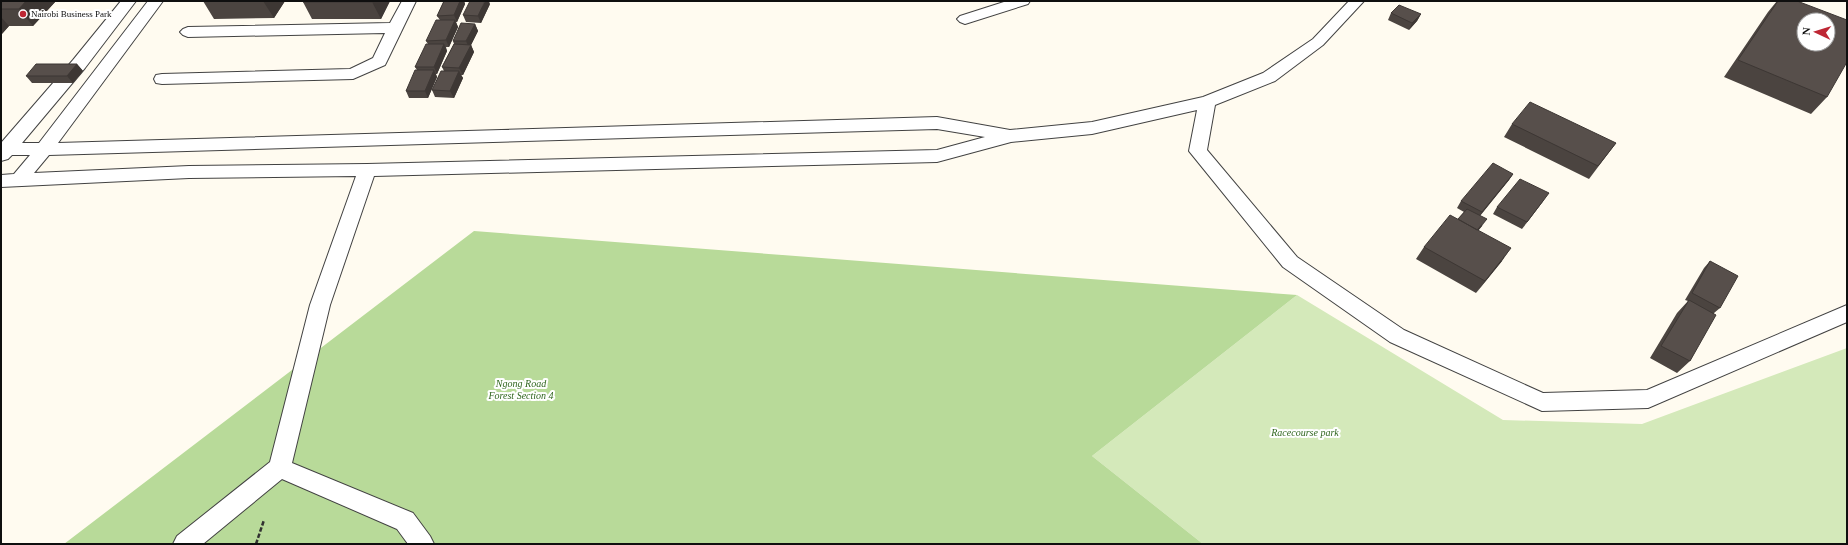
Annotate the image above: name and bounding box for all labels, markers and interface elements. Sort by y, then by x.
marker: Nairobi Business Park [18,9,28,19]
place label: Nairobi Business Park [31,9,112,19]
north arrow [1796,12,1836,52]
text: N [1800,27,1812,36]
park label: Ngong Road Forest Section 4 [487,378,554,401]
park label: Racecourse park [1270,427,1339,438]

